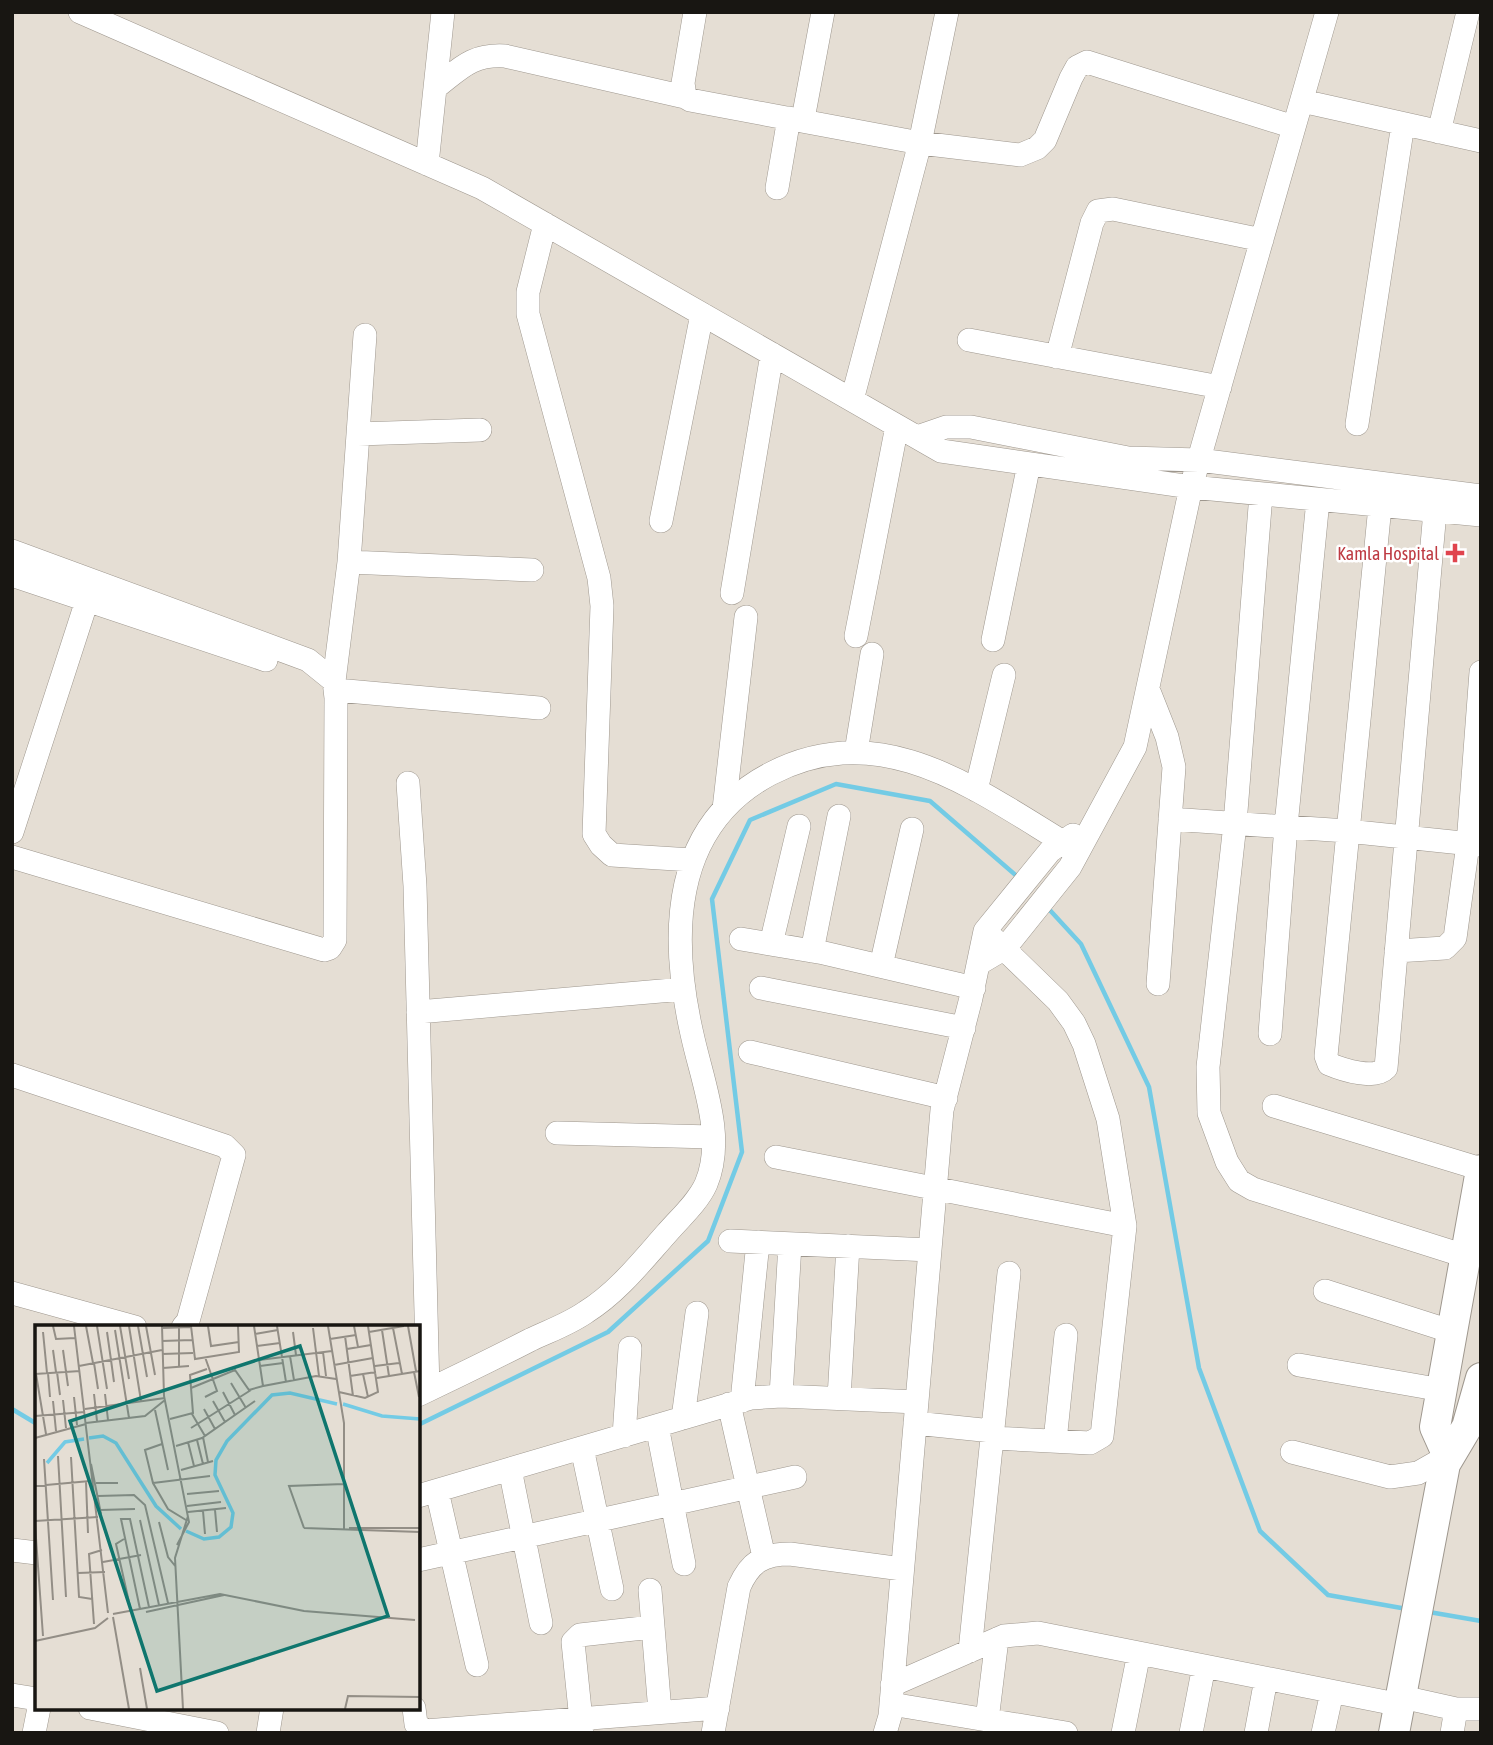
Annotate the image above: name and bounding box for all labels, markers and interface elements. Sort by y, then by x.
place label: Kamla Hospital [1337,543,1439,564]
marker: Kamla Hospital [1445,543,1465,563]
inset map [35,1325,420,1710]

